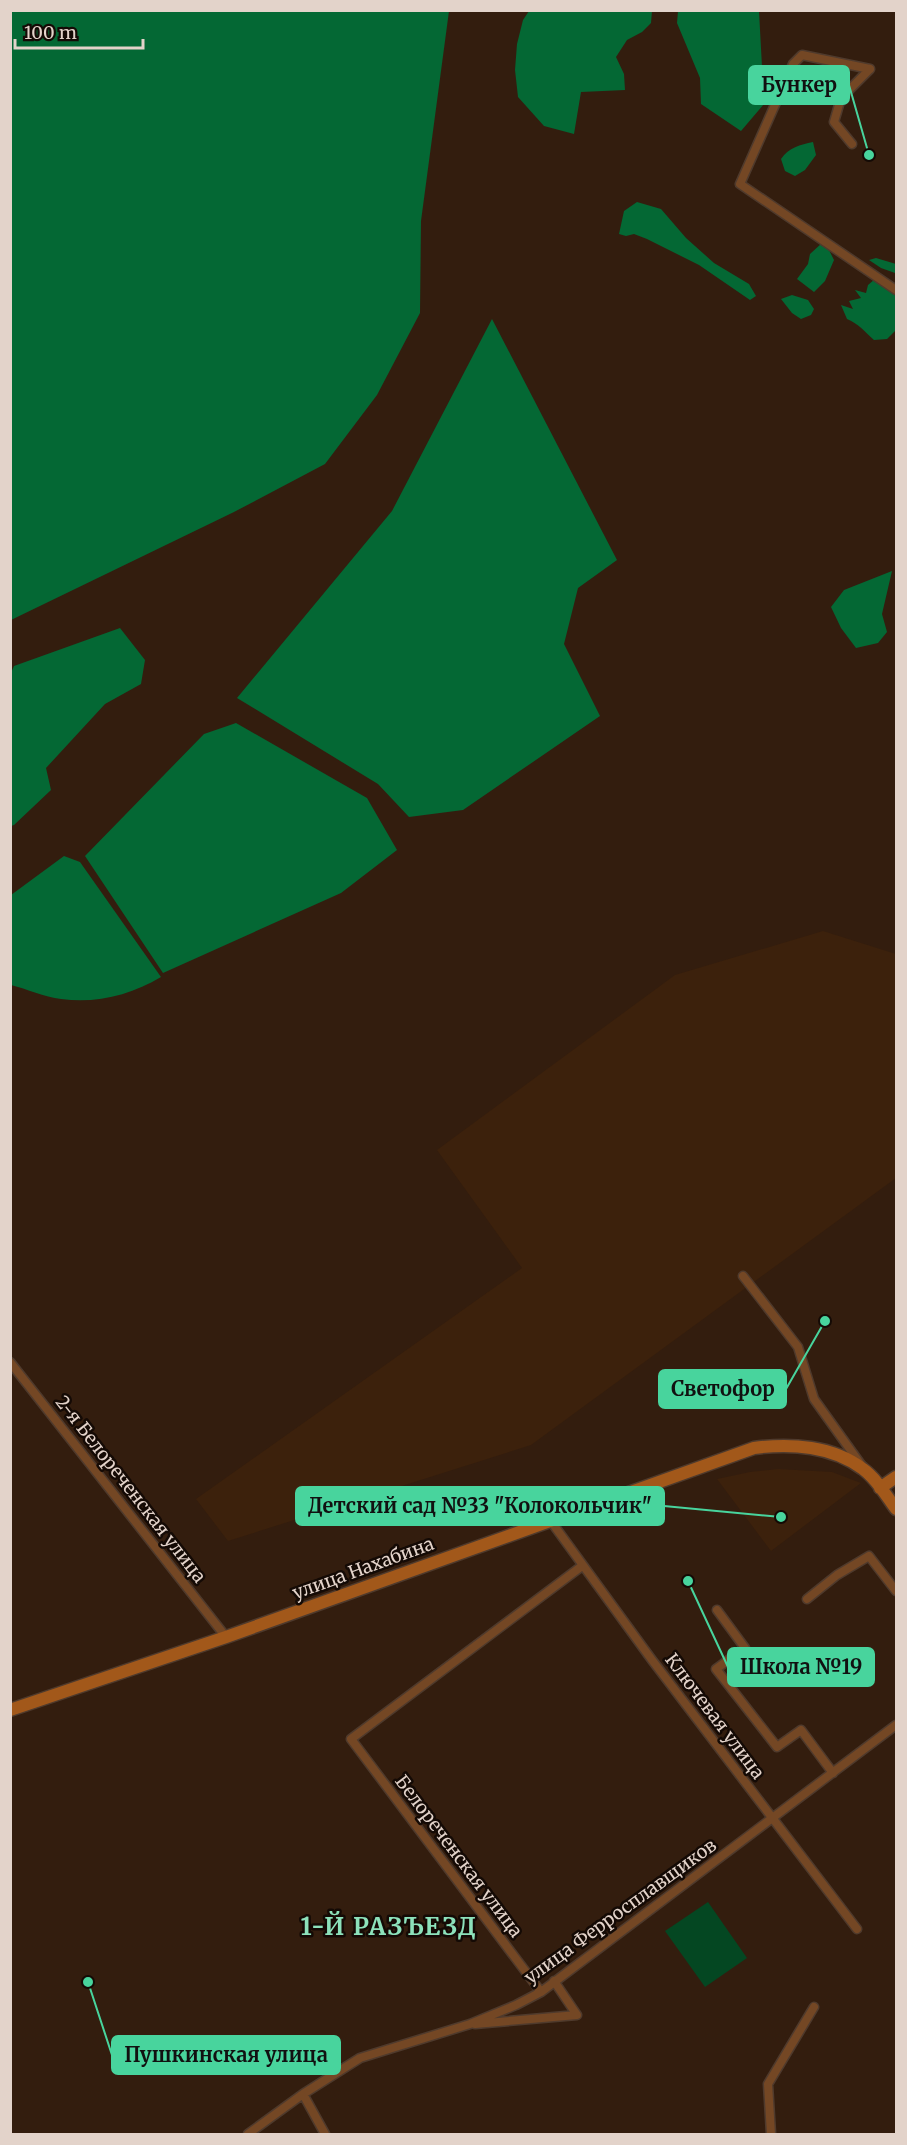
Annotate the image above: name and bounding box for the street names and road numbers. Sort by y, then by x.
street label: 2-я Белореченская улица [51,1391,211,1587]
street label: улица Нахабина [289,1532,437,1604]
street label: Ключевая улица [660,1649,770,1784]
street label: Белореченская улица [390,1770,528,1942]
street label: улица Ферросплавщиков [519,1833,721,1989]

